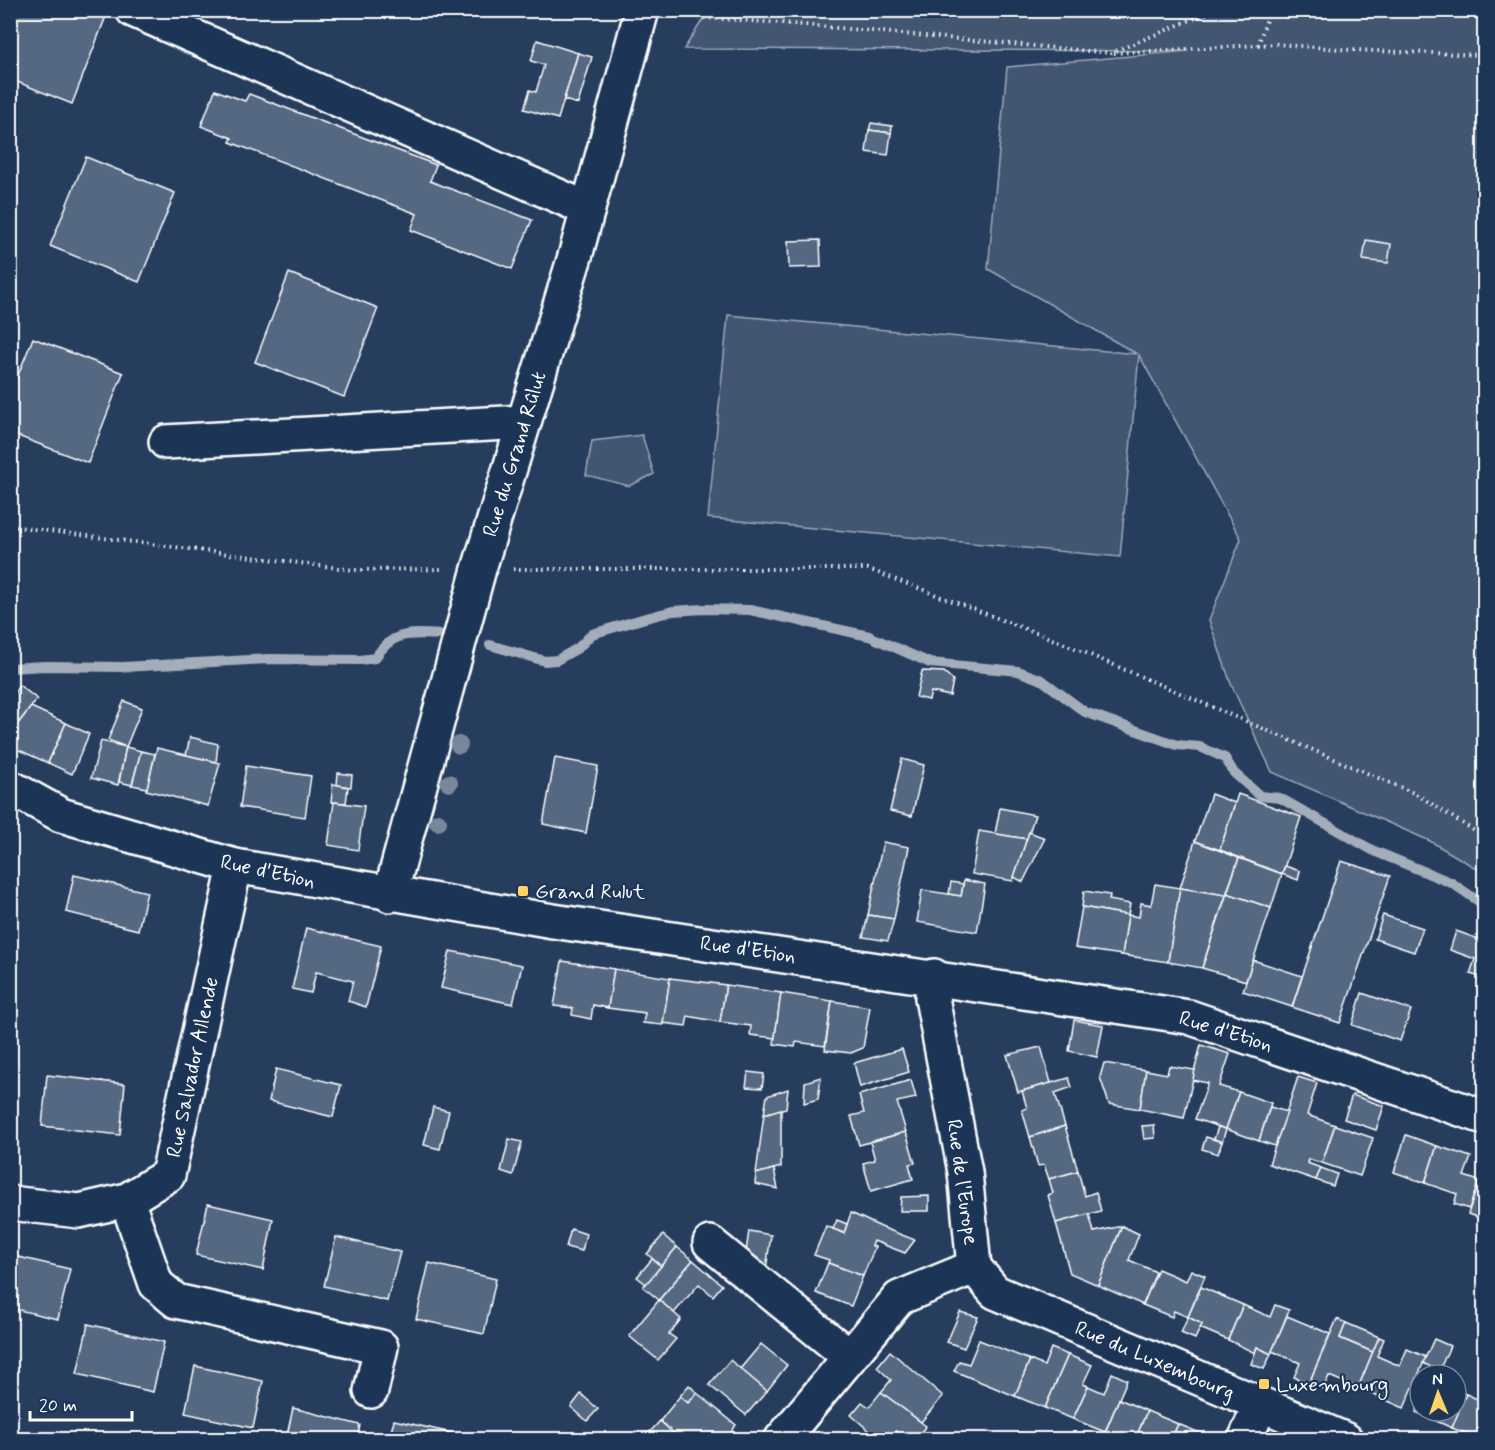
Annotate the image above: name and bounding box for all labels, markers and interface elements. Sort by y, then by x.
street label: Rue du Grand Rûlut [476,368,553,540]
street label: Rue d'Etion [218,848,318,896]
place label: Grand Rulut [535,878,646,906]
marker: Grand Rulut [516,884,530,898]
street label: Rue d'Etion [698,929,798,971]
street label: Rue Salvador Allende [160,974,226,1160]
street label: Rue d'Etion [1176,1004,1276,1059]
street label: Rue de l'Europe [939,1117,985,1247]
street label: Rue du Luxembourg [1070,1315,1239,1407]
north arrow [1408,1363,1468,1423]
text: N [1432,1369,1443,1390]
place label: Luxembourg [1276,1371,1388,1400]
marker: Luxembourg [1257,1377,1271,1391]
scale bar [30,1384,132,1422]
text: 20 m [39,1394,77,1418]

